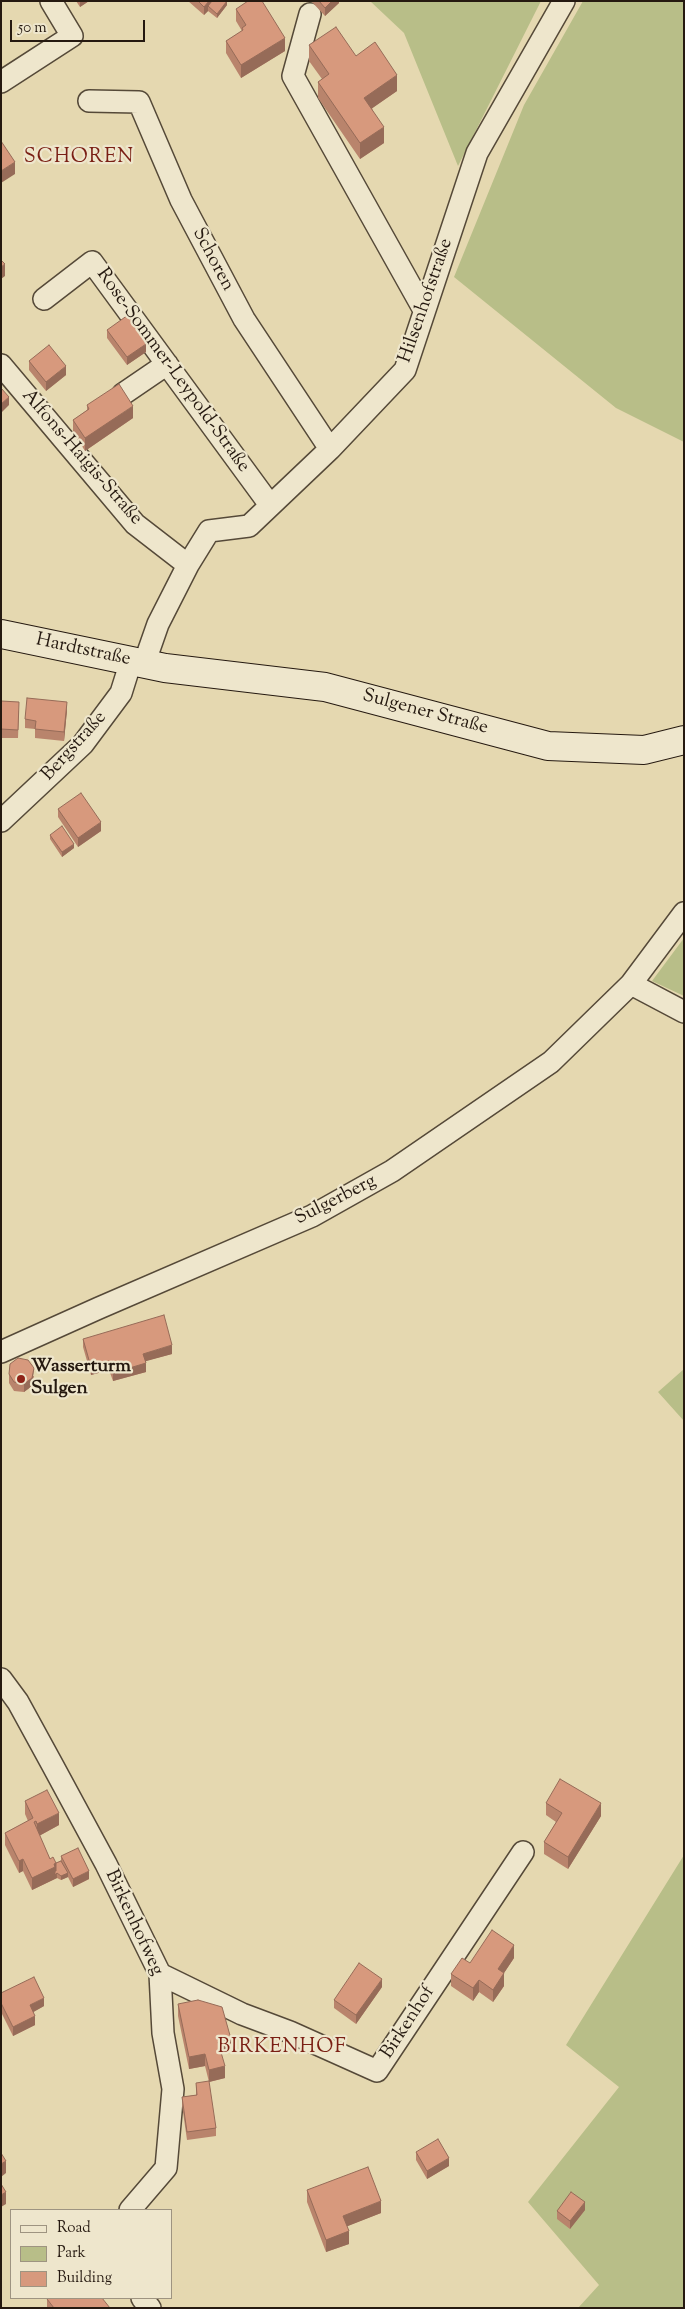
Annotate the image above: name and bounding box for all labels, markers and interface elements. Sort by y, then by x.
scale bar [12,10,148,42]
text: 50 m [18,18,47,39]
district label: SCHOREN [23,147,135,171]
street label: Schoren [186,224,238,296]
street label: Hilsenhofstraße [395,236,459,366]
street label: Rose-Sommer-Leypold-Straße [90,265,254,477]
street label: Alfons-Haigis-Straße [16,385,146,531]
street label: Hardtstraße [33,630,133,672]
street label: Sulgener Straße [360,685,490,741]
street label: Bergstraße [38,707,112,787]
street label: Sulgerberg [292,1171,380,1231]
place label: Wasserturm Sulgen [31,1357,131,1401]
marker: Wasserturm Sulgen [15,1373,27,1385]
street label: Birkenhofweg [99,1866,167,1980]
street label: Birkenhof [377,1982,441,2064]
district label: BIRKENHOF [216,2037,348,2061]
legend [10,2209,172,2299]
text: Road [57,2218,91,2239]
text: Park [57,2243,86,2264]
text: Building [57,2268,112,2289]

